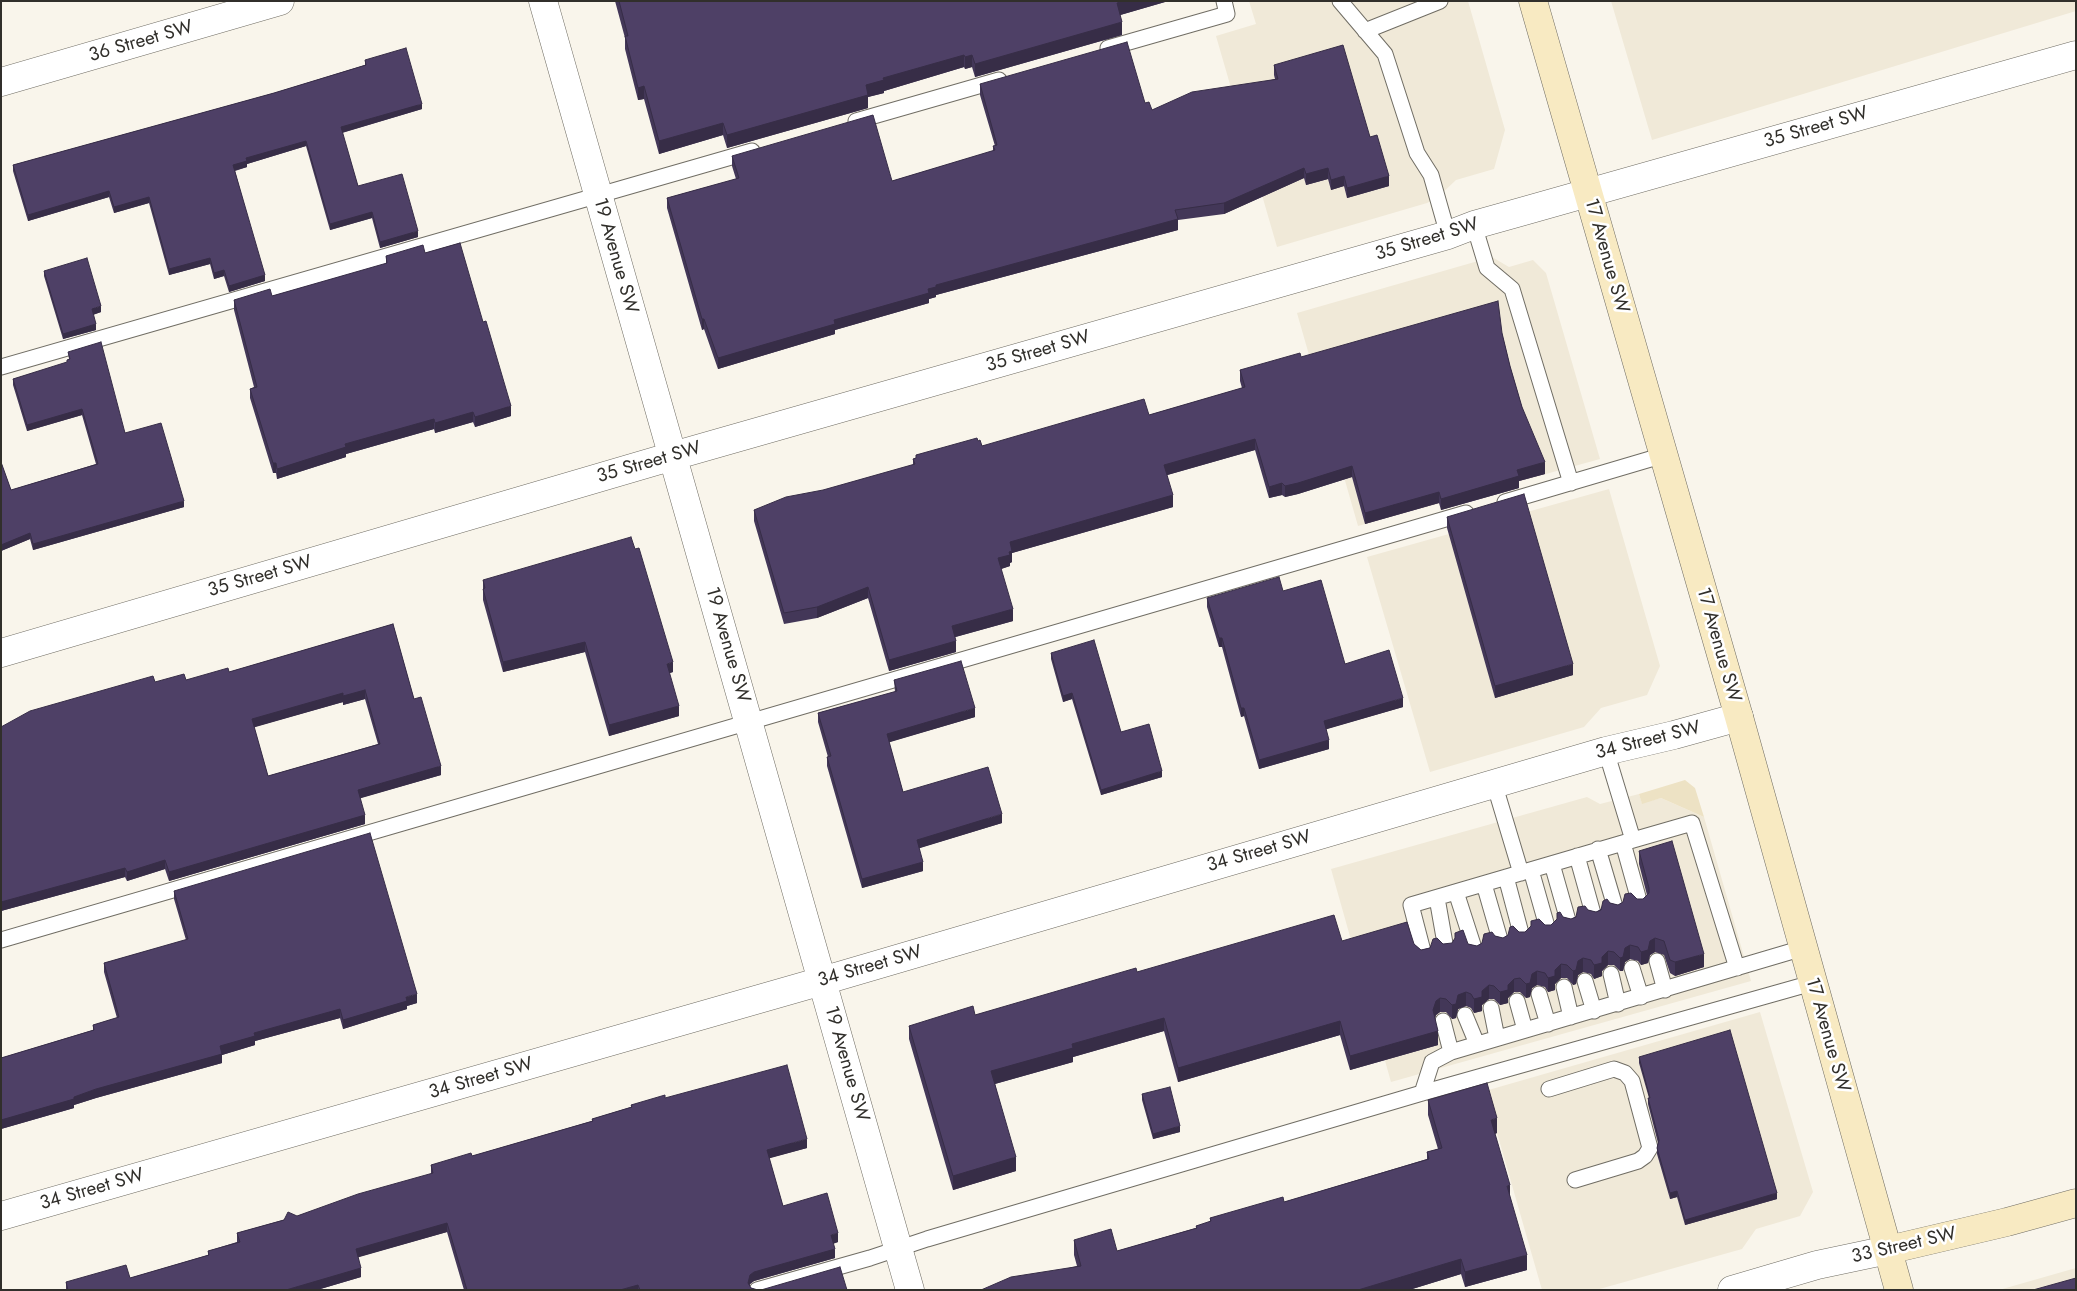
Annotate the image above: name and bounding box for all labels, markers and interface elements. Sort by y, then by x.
street label: 36 Street SW [86,16,196,68]
street label: 35 Street SW [1761,102,1871,154]
street label: 19 Avenue SW [588,196,642,316]
street label: 17 Avenue SW [1579,196,1633,316]
street label: 35 Street SW [1372,213,1482,267]
street label: 35 Street SW [983,326,1093,378]
street label: 35 Street SW [594,437,704,489]
street label: 35 Street SW [205,551,315,603]
street label: 19 Avenue SW [700,585,754,705]
street label: 17 Avenue SW [1691,585,1745,705]
street label: 34 Street SW [1593,717,1703,765]
street label: 34 Street SW [1204,826,1314,878]
street label: 34 Street SW [815,941,925,993]
street label: 17 Avenue SW [1800,975,1854,1095]
street label: 19 Avenue SW [819,1004,873,1124]
street label: 34 Street SW [426,1053,536,1105]
street label: 34 Street SW [37,1164,147,1216]
street label: 33 Street SW [1849,1223,1959,1269]

